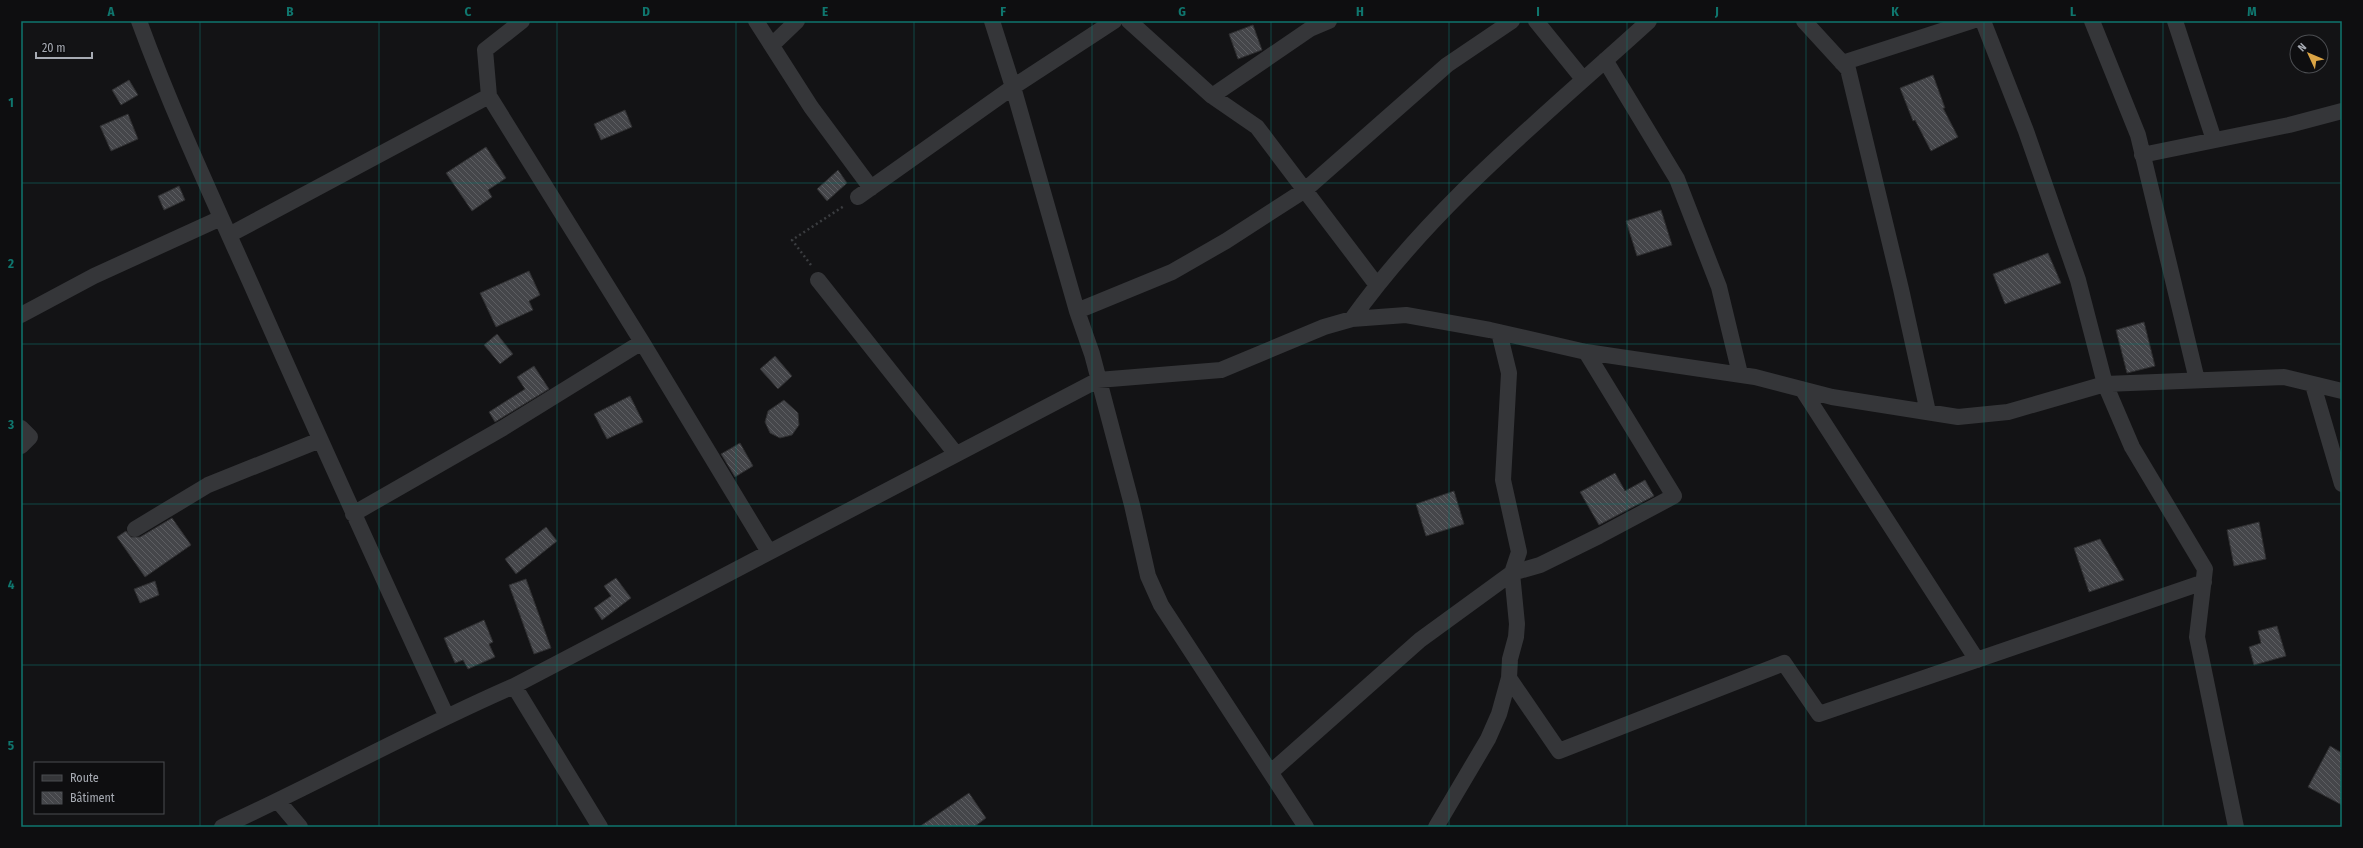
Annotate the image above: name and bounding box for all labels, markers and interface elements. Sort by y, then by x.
text: A [106,4,115,19]
text: B [286,4,294,19]
text: C [465,4,472,19]
text: D [642,4,650,19]
text: E [822,4,828,19]
text: F [1000,4,1006,19]
text: G [1178,4,1186,19]
text: H [1356,4,1364,19]
text: I [1536,4,1540,19]
text: J [1714,4,1719,19]
text: K [1891,4,1899,19]
text: L [2070,4,2076,19]
text: M [2247,4,2257,19]
scale bar [36,34,92,60]
north arrow [2289,34,2329,74]
text: 20 m [42,41,66,55]
text: N [2295,41,2309,54]
text: 1 [8,95,14,110]
text: 2 [7,256,14,271]
text: 3 [7,417,14,432]
text: 4 [8,577,15,592]
text: 5 [8,738,14,753]
legend [34,762,164,814]
text: Route [70,771,99,785]
text: Bâtiment [70,791,115,805]

